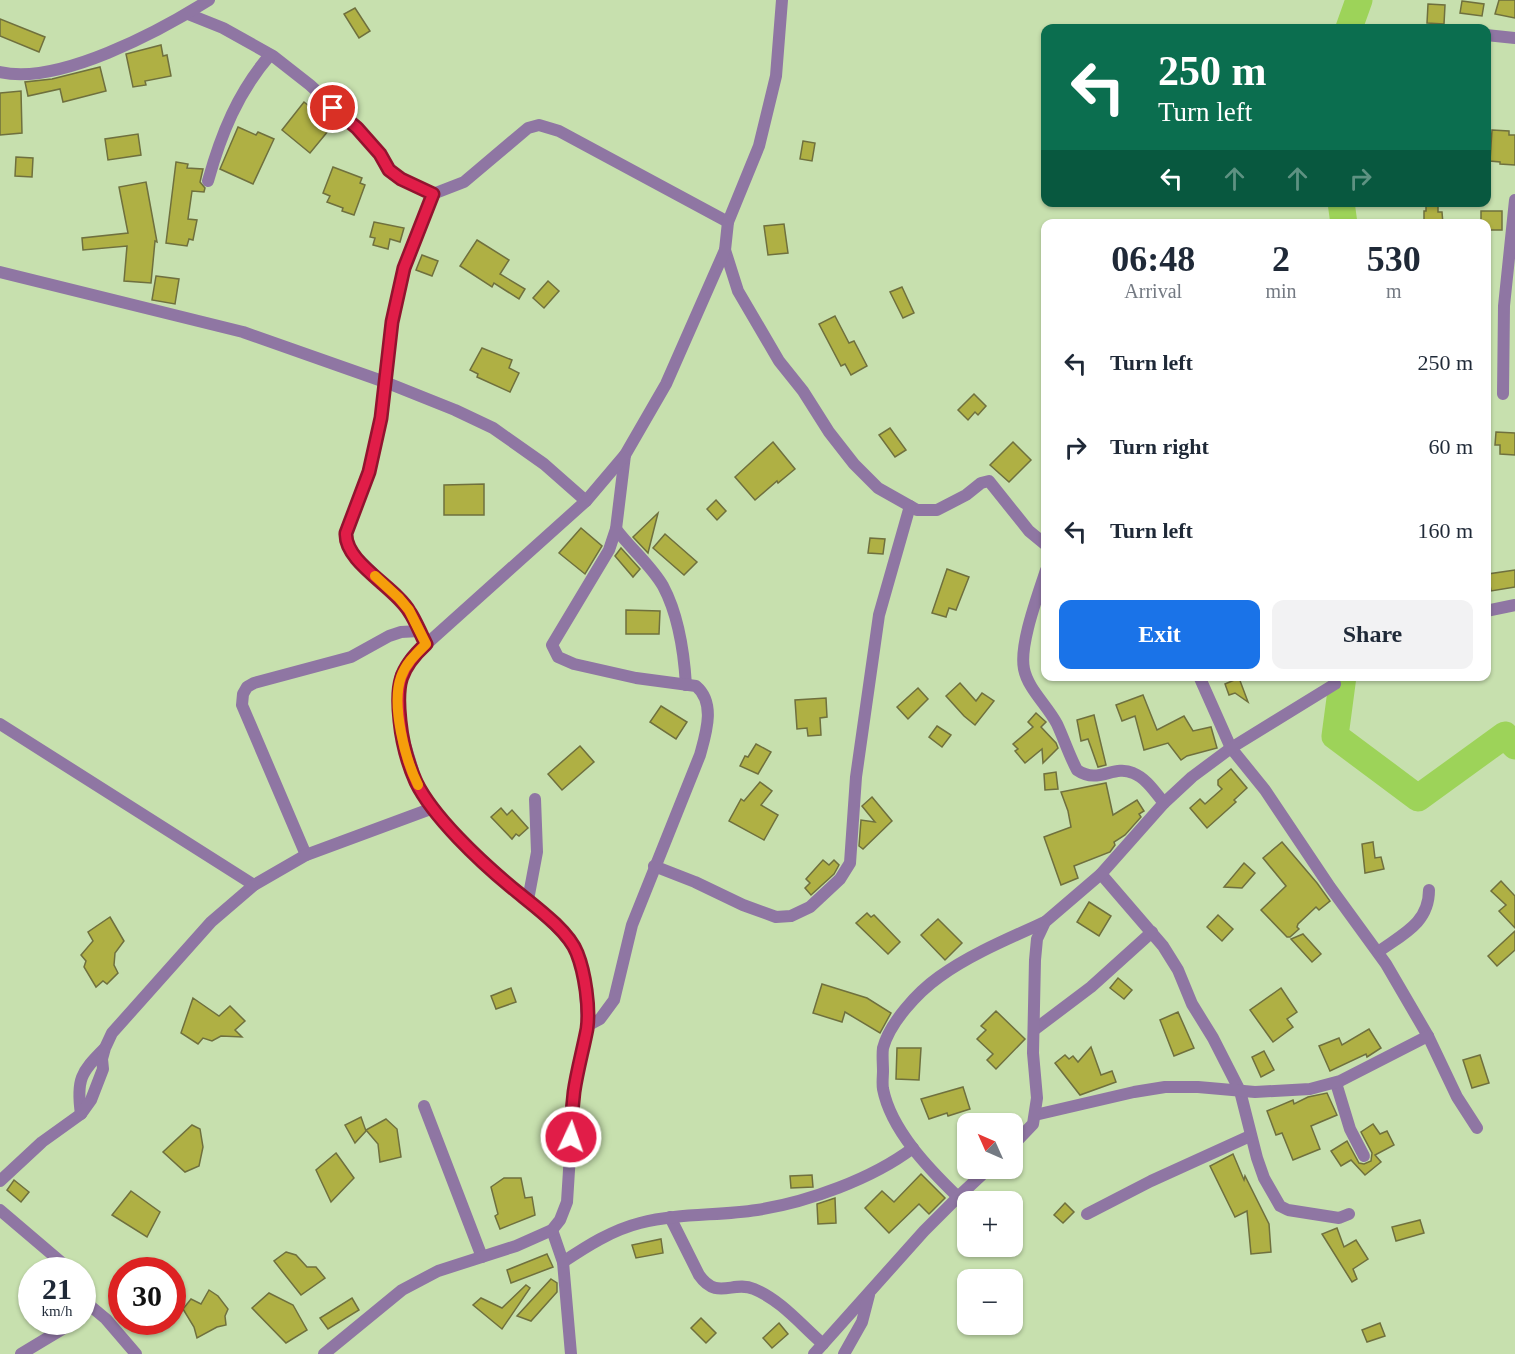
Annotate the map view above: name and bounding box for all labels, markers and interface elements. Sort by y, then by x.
icon: left [1059,48,1137,126]
text: 250 m [1158,48,1267,94]
pin [307,82,358,133]
icon: arrive [316,91,349,124]
text: Turn left [1158,97,1252,127]
icon: left [1155,162,1188,195]
icon: ahead [1218,162,1251,195]
icon: ahead [1281,162,1314,195]
icon: right [1344,162,1377,195]
text: 06:48 [1111,239,1195,279]
text: 2 [1272,239,1290,279]
text: 530 [1367,239,1421,279]
text: Arrival [1124,280,1182,302]
text: min [1265,280,1297,302]
text: m [1386,280,1402,302]
icon: left [1059,347,1092,380]
text: Turn left [1110,350,1193,375]
text: 250 m [1417,350,1473,375]
icon: right [1059,431,1092,464]
text: Turn right [1110,434,1209,459]
text: 60 m [1428,434,1473,459]
icon: left [1059,515,1092,548]
text: Turn left [1110,518,1193,543]
text: 160 m [1417,518,1473,543]
button: Exit [1059,600,1260,669]
button: Share [1272,600,1473,669]
position arrow [539,1105,603,1169]
north arrow [957,1113,1023,1179]
map controls [957,1113,1023,1335]
button: + [957,1191,1023,1257]
speed limit sign: 30 [108,1257,186,1335]
button: − [957,1269,1023,1335]
text: 21 [42,1272,72,1305]
text: km/h [42,1303,72,1319]

